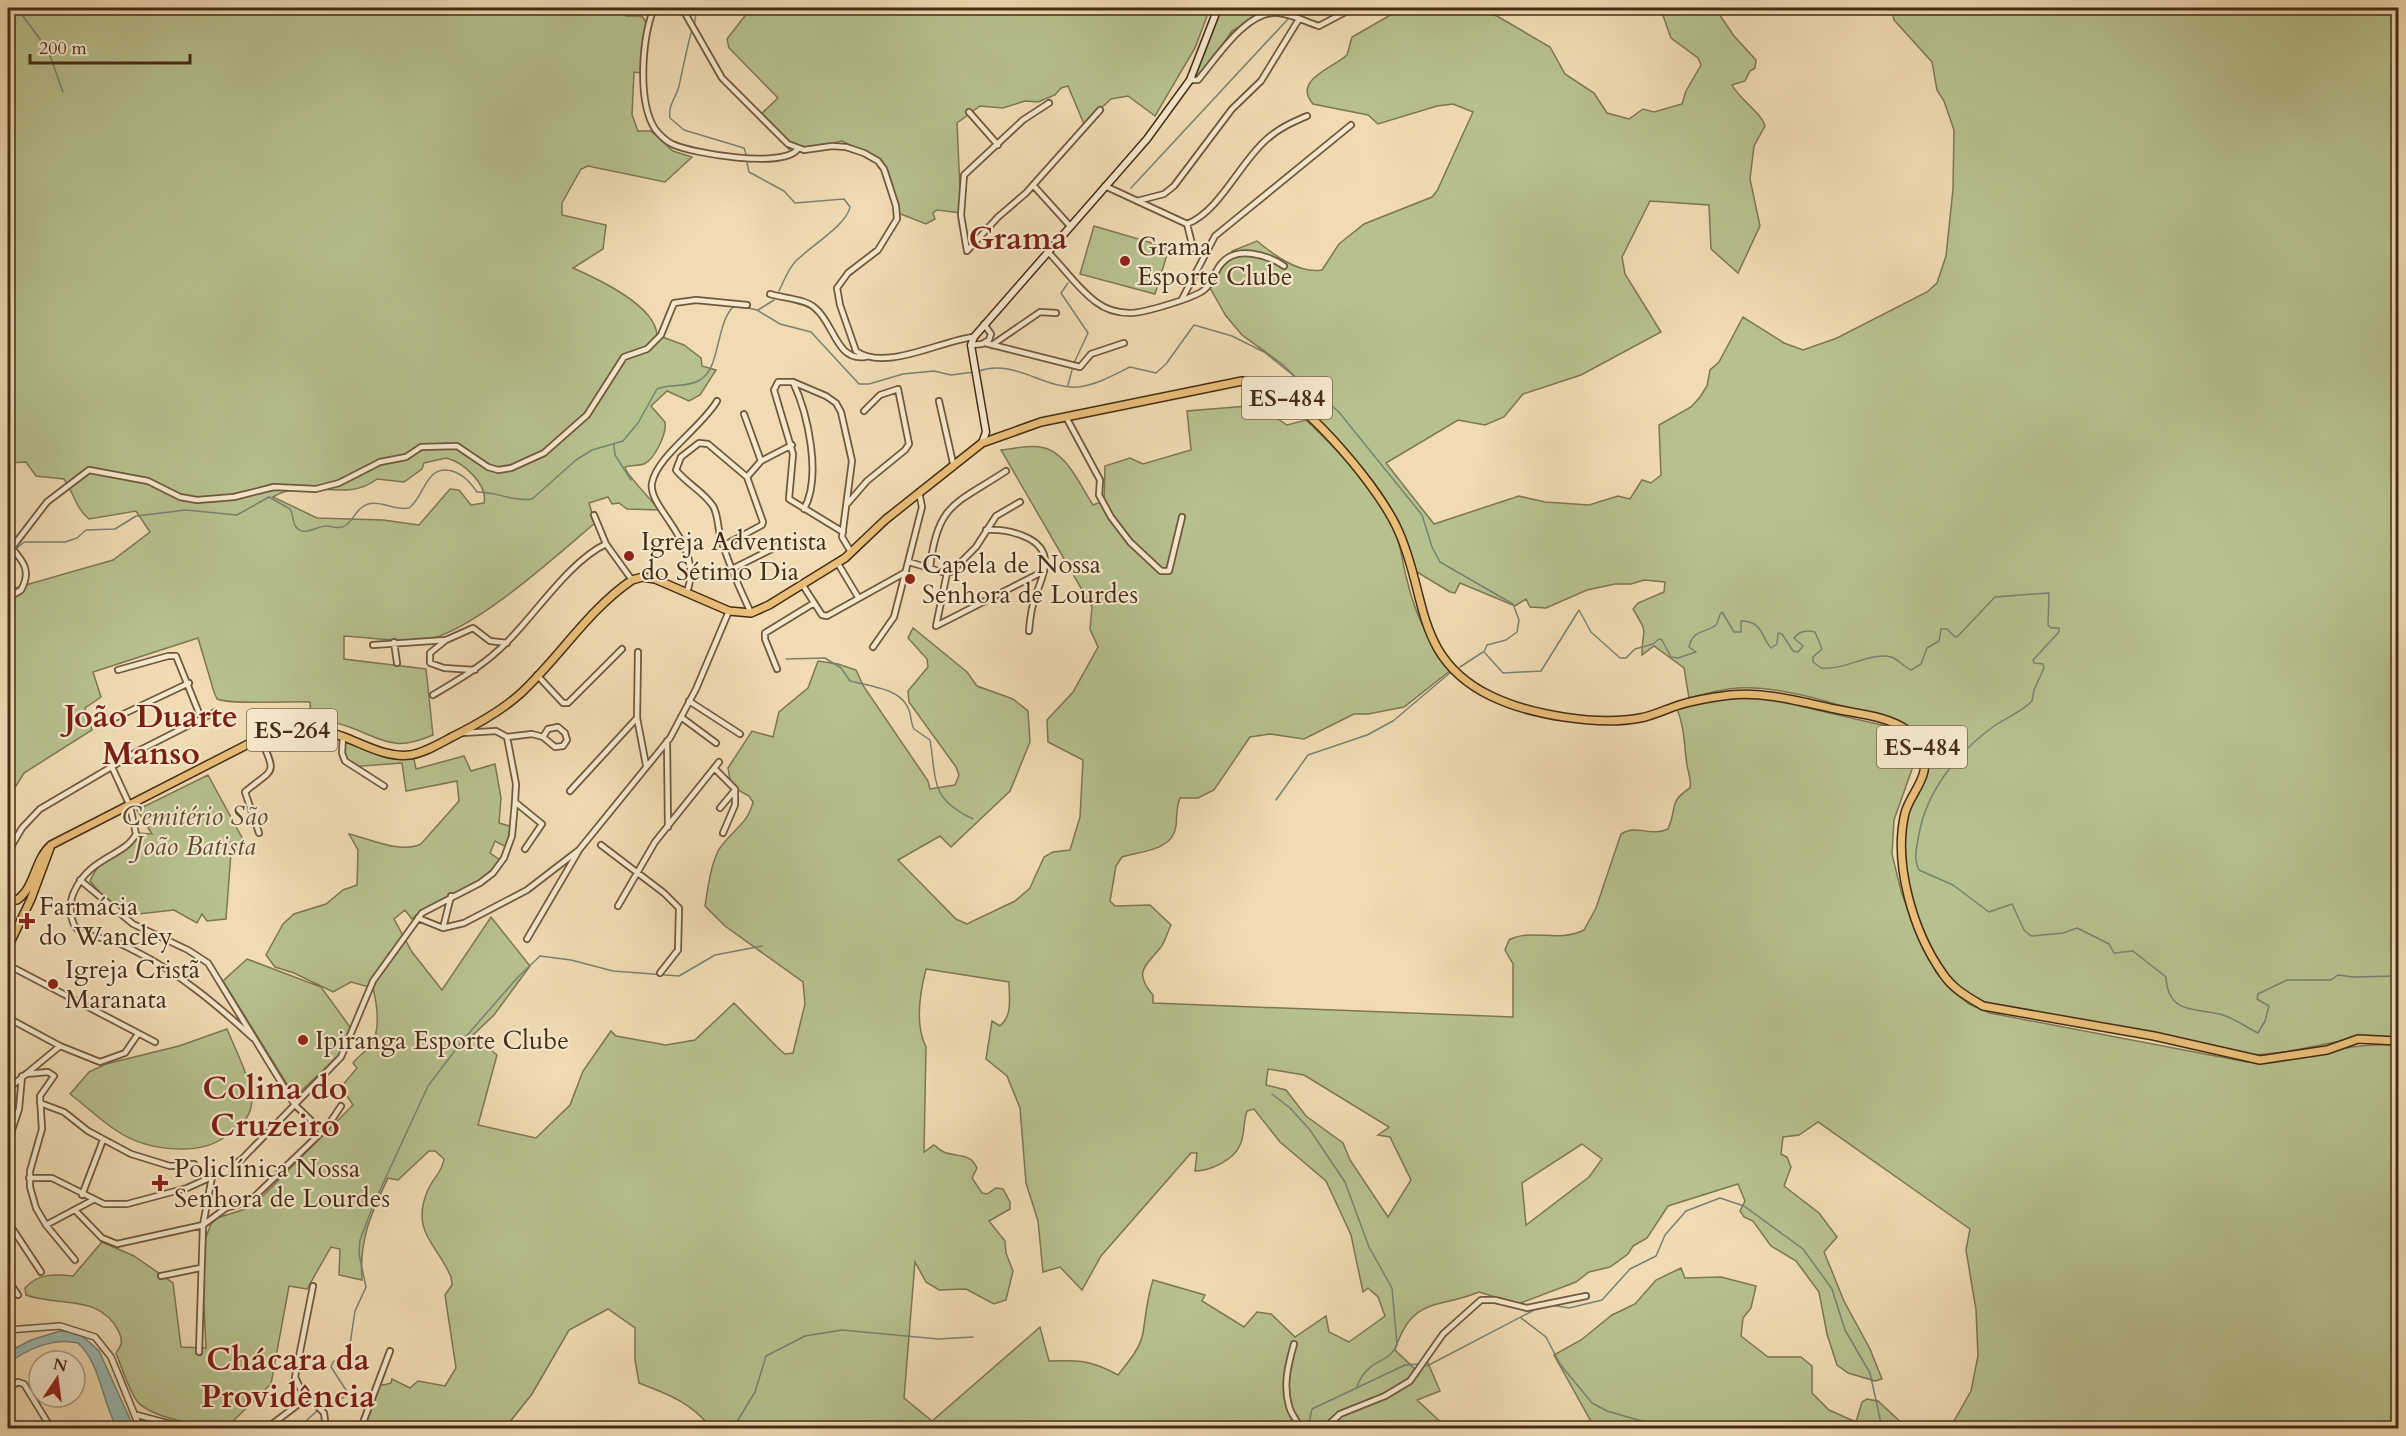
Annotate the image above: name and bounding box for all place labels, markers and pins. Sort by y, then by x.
place label: Grama Esporte Clube [1137,229,1293,294]
marker: Grama Esporte Clube [1118,254,1132,268]
place label: Igreja Adventista do Sétimo Dia [641,524,827,589]
place label: Capela de Nossa Senhora de Lourdes [922,547,1138,612]
marker: Igreja Adventista do Sétimo Dia [622,549,636,563]
marker: Capela de Nossa Senhora de Lourdes [903,572,917,586]
place label: Farmácia do Wancley [39,889,173,954]
marker: Farmácia do Wancley [20,914,34,928]
place label: Igreja Cristã Maranata [65,952,200,1017]
marker: Igreja Cristã Maranata [46,977,60,991]
place label: Ipiranga Esporte Clube [315,1023,569,1058]
marker: Ipiranga Esporte Clube [296,1033,310,1047]
place label: Policlínica Nossa Senhora de Lourdes [174,1151,390,1216]
marker: Policlínica Nossa Senhora de Lourdes [151,1174,169,1192]

